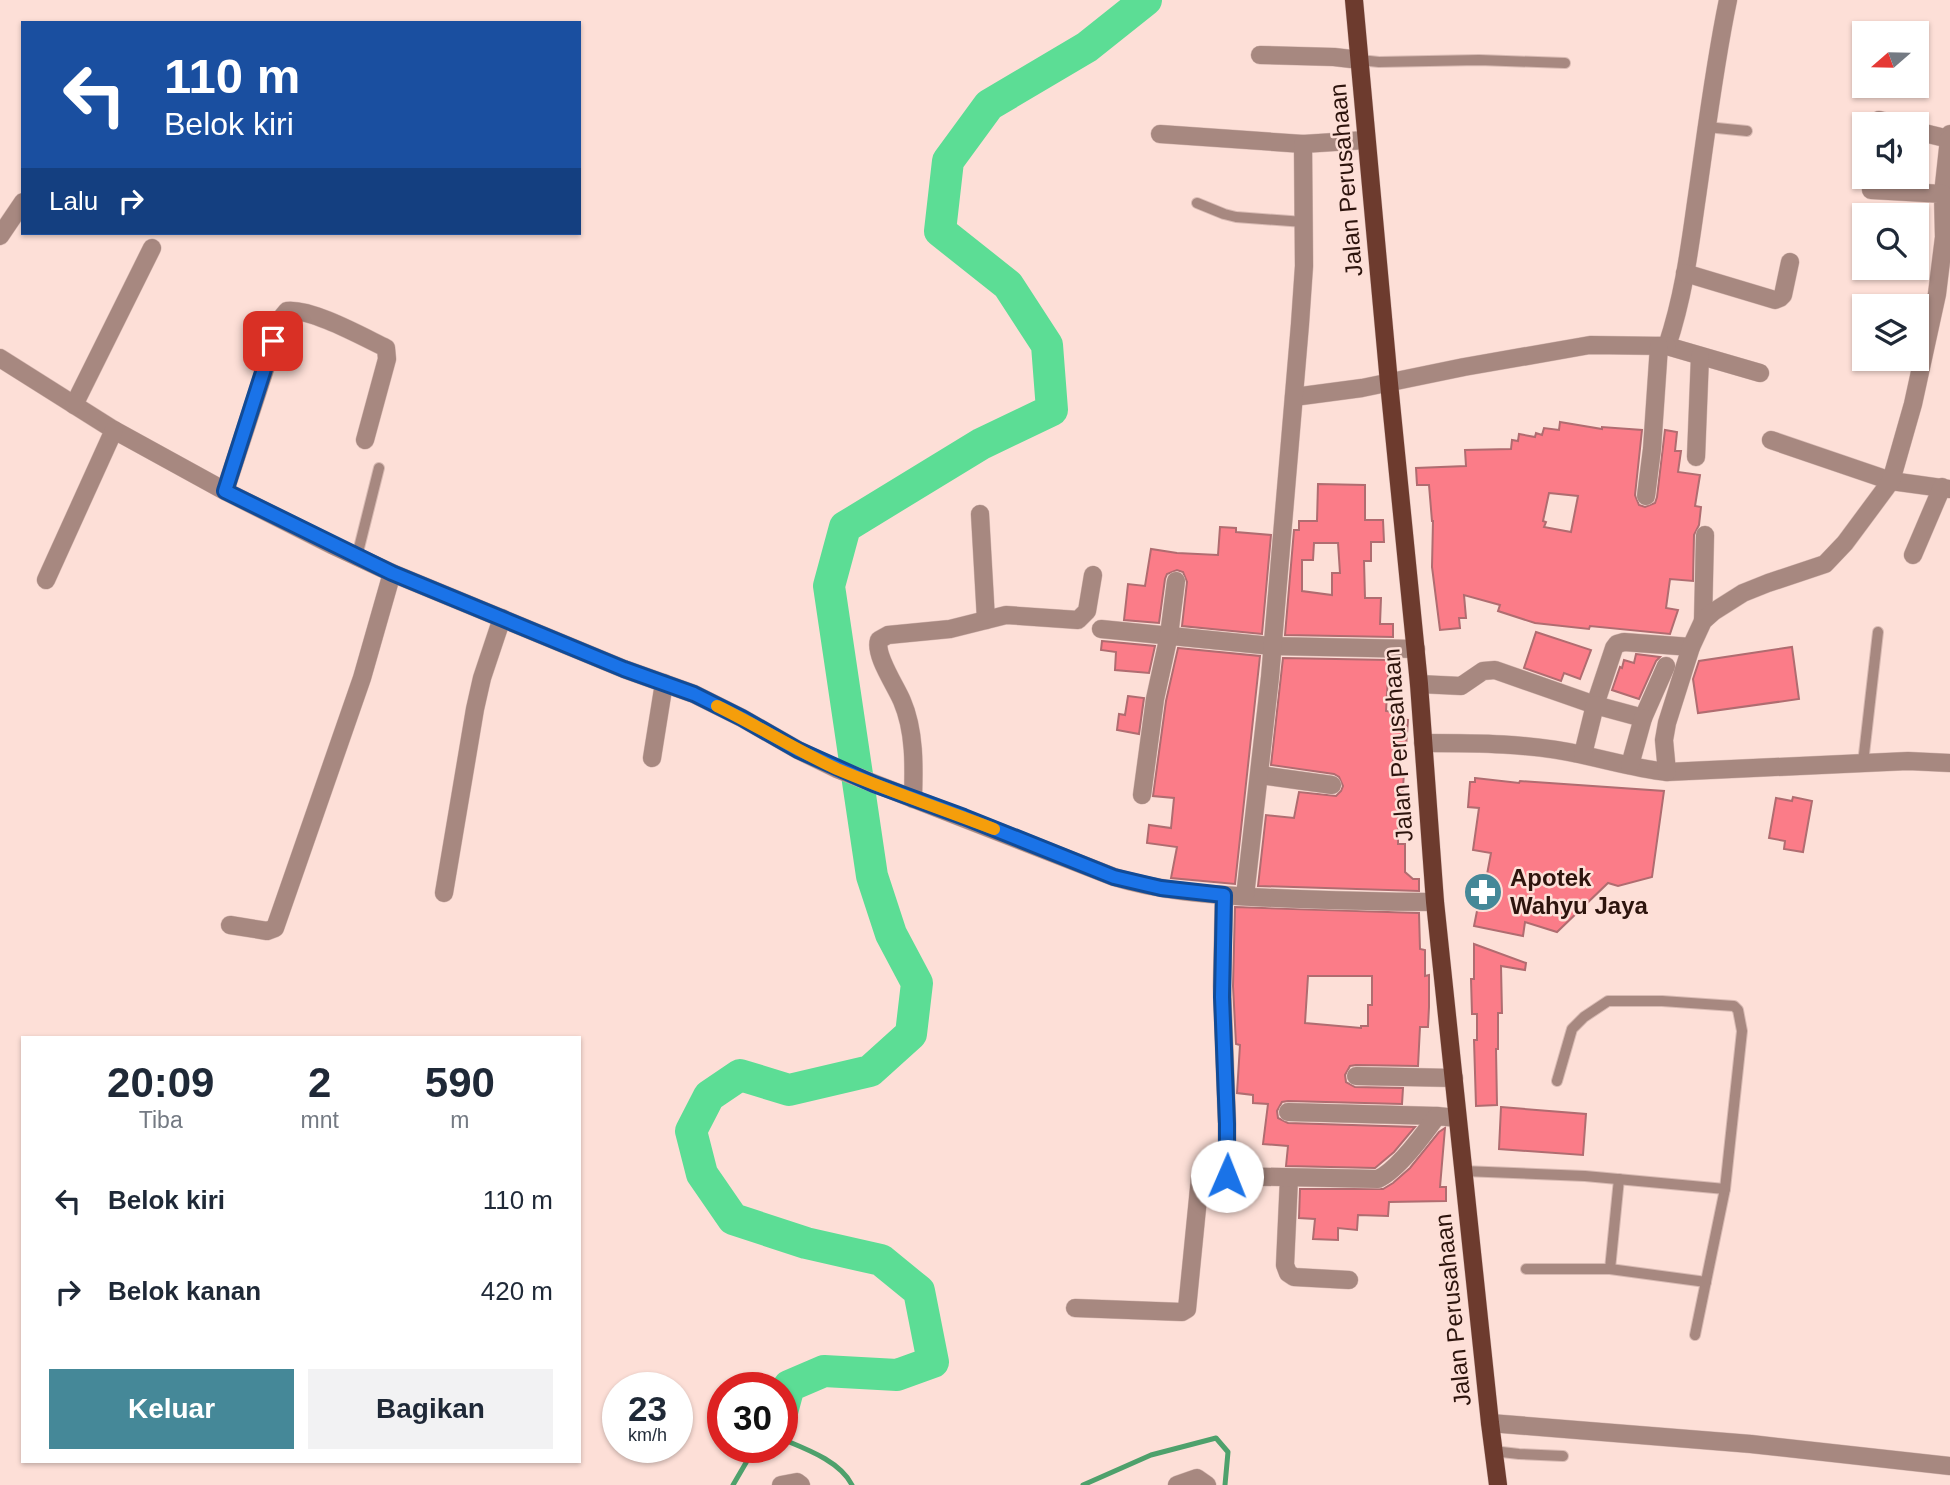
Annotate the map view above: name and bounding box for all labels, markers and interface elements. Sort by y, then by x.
north arrow [1852,21,1928,98]
map controls [1852,21,1929,371]
icon: left [49,49,140,140]
text: 110 m [164,49,300,103]
street label: Jalan Perusahaan [1324,82,1367,278]
text: Belok kiri [164,106,294,142]
button: sound [1852,112,1929,189]
icon: right [112,182,150,220]
text: Lalu [49,186,98,216]
button: search [1852,203,1929,280]
button: layers [1852,294,1929,371]
pin [243,311,303,371]
icon: arrive [254,322,292,360]
street label: Jalan Perusahaan [1377,648,1418,842]
place label: Apotek Wahyu Jaya [1510,864,1648,919]
pharmacy icon: Apotek Wahyu Jaya [1462,871,1504,913]
text: 20:09 [107,1059,214,1106]
text: 2 [308,1059,331,1106]
text: 590 [425,1059,495,1106]
text: Tiba [139,1107,183,1133]
text: mnt [300,1107,339,1133]
text: m [450,1107,469,1133]
position arrow [1190,1139,1264,1213]
icon: left [49,1182,87,1220]
text: Belok kiri [108,1185,225,1215]
text: 110 m [483,1185,553,1215]
street label: Jalan Perusahaan [1429,1212,1476,1408]
icon: right [49,1273,87,1311]
text: Belok kanan [108,1276,261,1306]
text: 420 m [481,1276,553,1306]
button: Keluar [49,1369,294,1449]
button: Bagikan [308,1369,553,1449]
speed limit sign: 30 [707,1372,798,1463]
text: 23 [628,1389,667,1428]
text: km/h [628,1425,667,1445]

